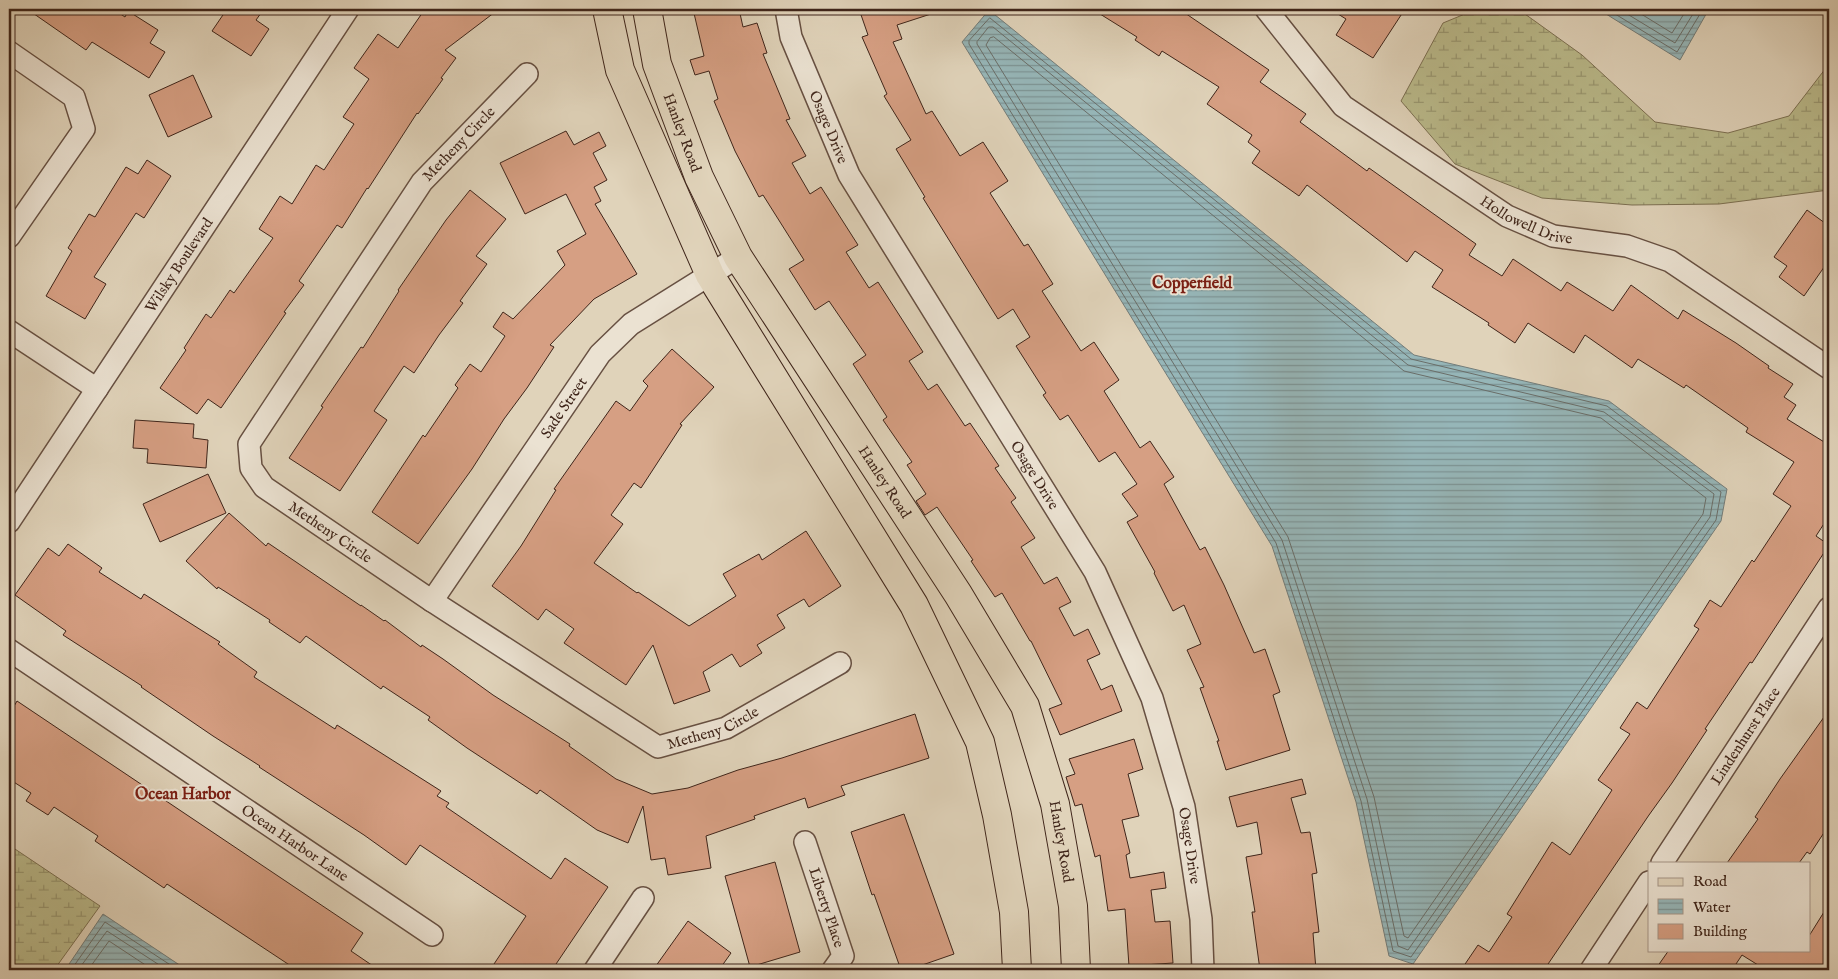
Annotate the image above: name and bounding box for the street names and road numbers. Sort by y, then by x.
street label: Osage Drive [805,88,853,166]
street label: Hanley Road [659,90,706,176]
street label: Metheny Circle [419,102,500,185]
street label: Hollowell Drive [1477,191,1574,248]
street label: Wilsky Boulevard [141,213,218,316]
street label: Sade Street [536,373,591,442]
street label: Osage Drive [1006,437,1063,513]
street label: Hanley Road [854,442,916,523]
street label: Metheny Circle [285,497,376,567]
street label: Lindenhurst Place [1706,683,1784,788]
street label: Metheny Circle [665,702,762,754]
street label: Hanley Road [1045,799,1078,885]
street label: Ocean Harbor Lane [238,800,353,886]
street label: Osage Drive [1175,806,1205,885]
street label: Liberty Place [805,865,849,950]

